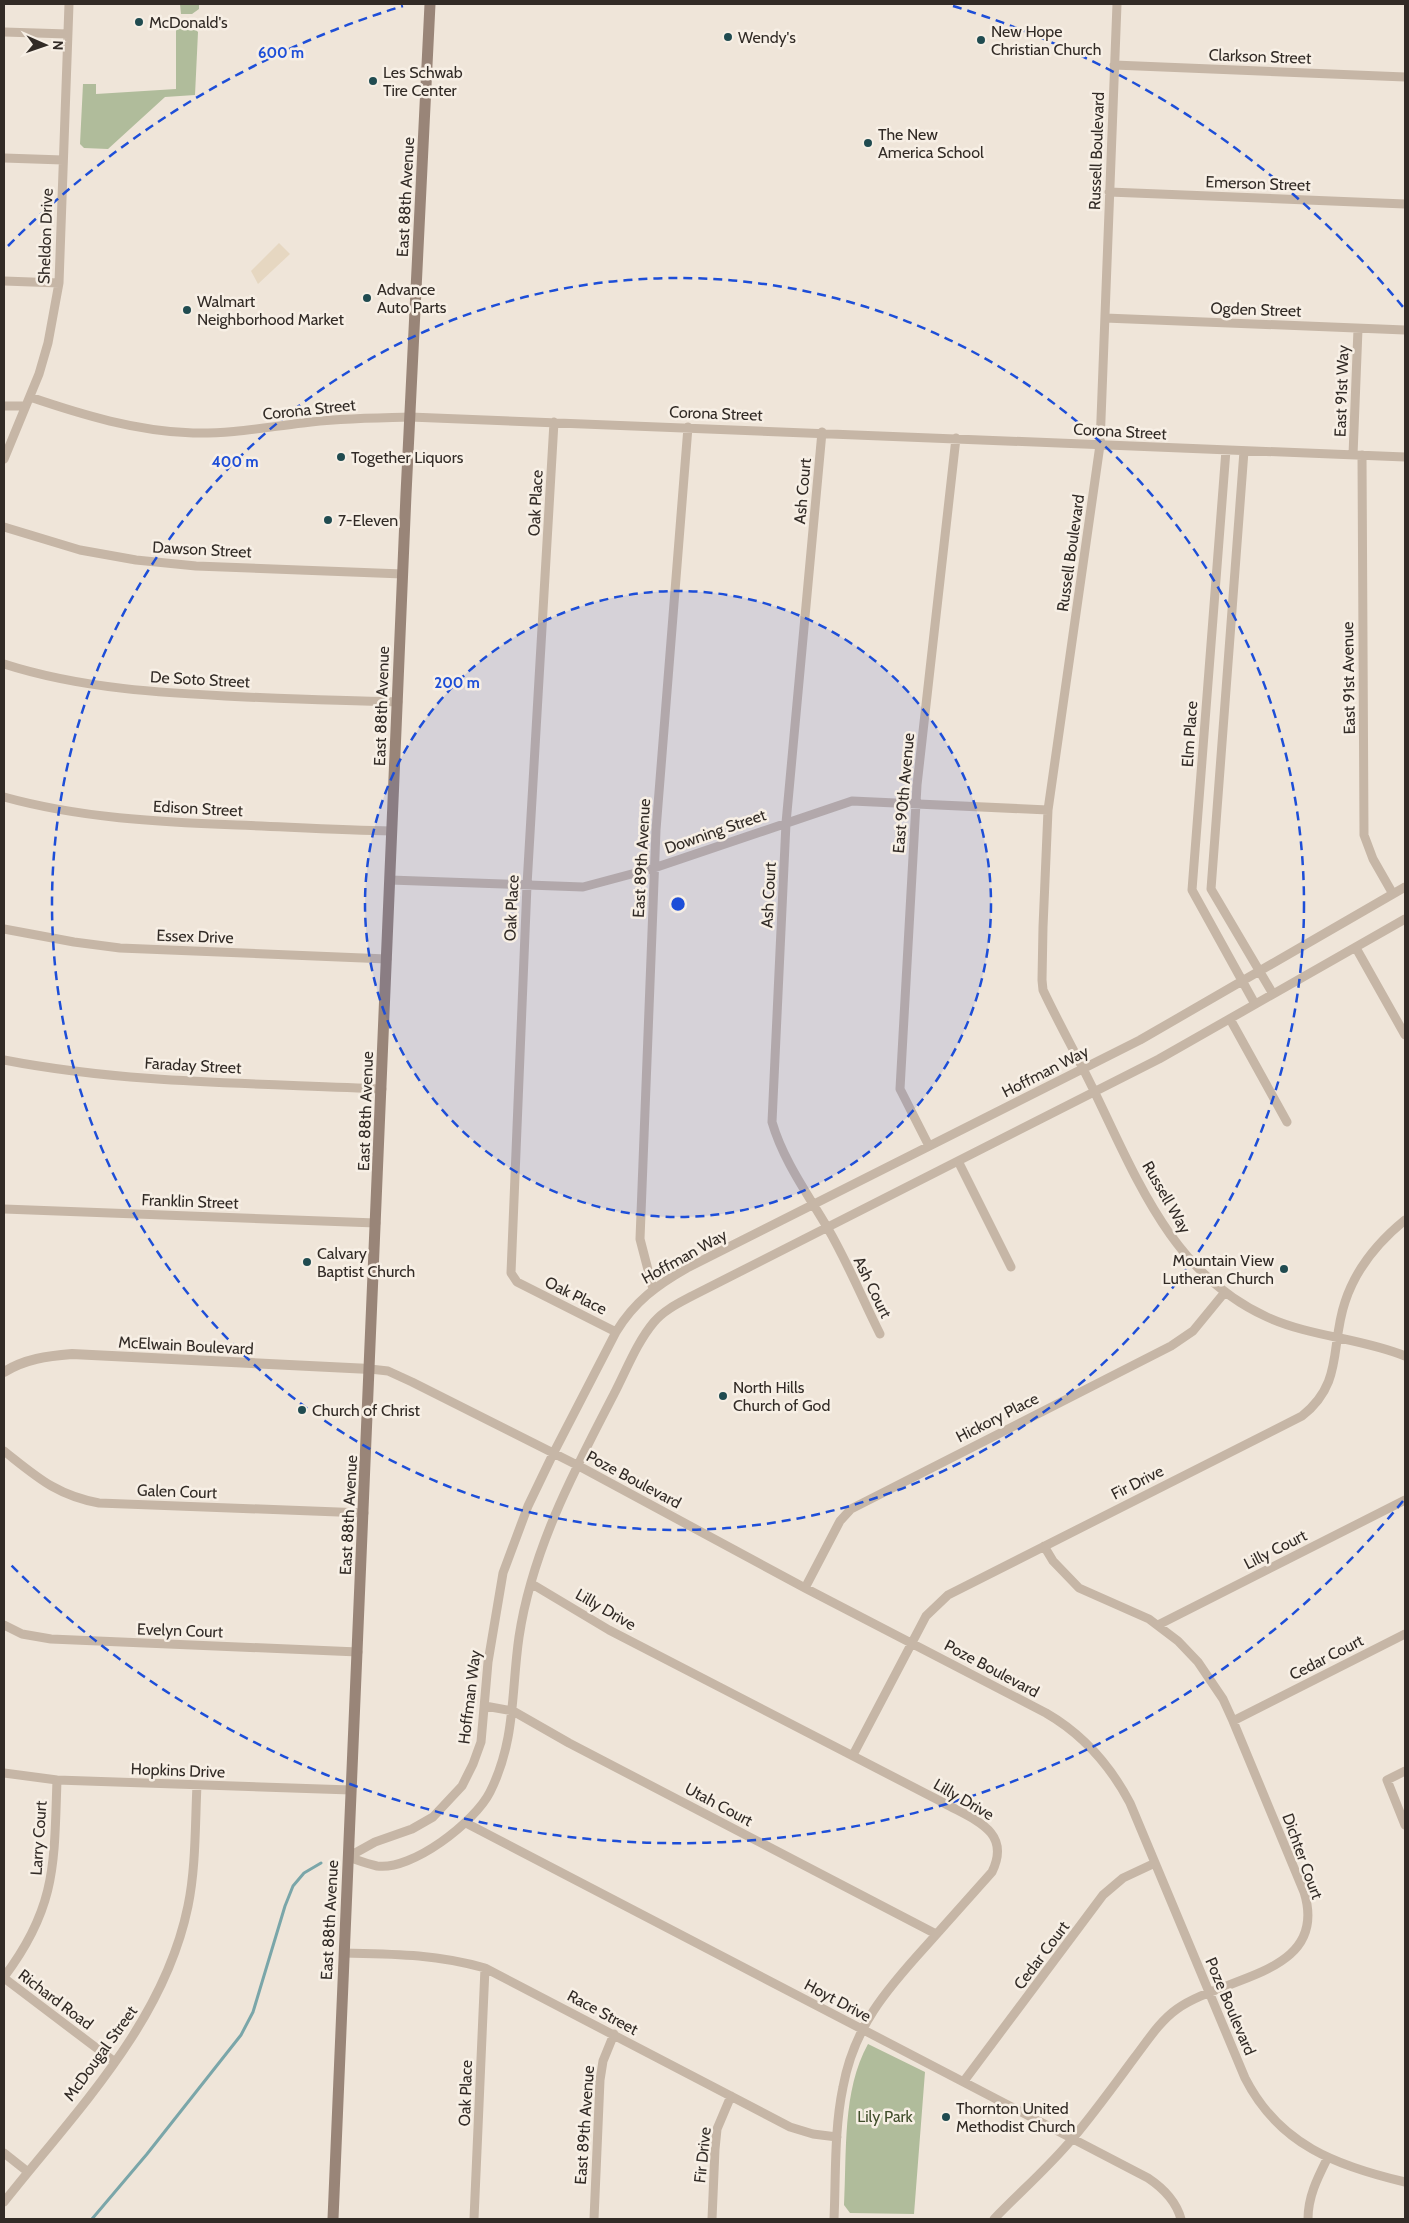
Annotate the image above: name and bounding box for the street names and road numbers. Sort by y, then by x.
street label: Clarkson Street [1208,45,1312,68]
street label: Russell Boulevard [1085,92,1108,210]
street label: East 88th Avenue [393,137,418,257]
street label: Emerson Street [1205,172,1311,195]
street label: Sheldon Drive [34,188,57,284]
street label: Ogden Street [1210,298,1302,321]
street label: East 91st Way [1330,345,1353,437]
street label: Corona Street [262,395,357,424]
street label: Corona Street [669,402,764,425]
street label: Corona Street [1073,420,1168,443]
street label: Ash Court [790,457,815,525]
street label: Oak Place [524,469,547,537]
street label: Russell Boulevard [1053,493,1088,613]
street label: Dawson Street [152,537,253,562]
street label: East 91st Avenue [1338,621,1359,735]
street label: East 88th Avenue [370,646,393,766]
street label: De Soto Street [149,667,251,692]
street label: Elm Place [1178,700,1201,768]
street label: East 90th Avenue [889,732,918,854]
street label: Edison Street [153,797,244,820]
street label: East 89th Avenue [629,798,654,918]
street label: Downing Street [662,805,769,858]
street label: Ash Court [757,861,780,928]
street label: Oak Place [500,874,523,942]
street label: Essex Drive [156,926,234,947]
street label: Hoffman Way [999,1042,1092,1101]
street label: East 88th Avenue [354,1051,377,1171]
street label: Faraday Street [144,1053,242,1078]
street label: Russell Way [1138,1158,1195,1237]
street label: Franklin Street [141,1190,239,1213]
street label: Hoffman Way [638,1225,730,1288]
street label: Ash Court [850,1253,896,1322]
street label: Oak Place [542,1272,610,1319]
street label: McElwain Boulevard [118,1332,254,1359]
street label: Hickory Place [953,1389,1042,1446]
street label: Poze Boulevard [583,1447,684,1512]
street label: East 88th Avenue [336,1455,361,1575]
street label: Fir Drive [1108,1461,1167,1504]
street label: Galen Court [137,1481,218,1502]
street label: Lilly Court [1241,1525,1310,1573]
street label: Lilly Drive [572,1585,639,1634]
street label: Evelyn Court [137,1620,224,1642]
street label: Cedar Court [1286,1630,1367,1684]
street label: Poze Boulevard [941,1636,1042,1701]
street label: Hoffman Way [454,1649,485,1745]
street label: Hopkins Drive [130,1759,225,1782]
street label: Lilly Drive [930,1775,997,1824]
street label: Utah Court [682,1779,756,1831]
street label: Larry Court [26,1799,51,1876]
street label: Dichter Court [1278,1811,1327,1902]
street label: East 88th Avenue [317,1860,342,1980]
street label: Cedar Court [1010,1917,1074,1993]
street label: Poze Boulevard [1201,1954,1260,2058]
street label: Richard Road [15,1965,97,2034]
street label: Hoyt Drive [801,1975,874,2026]
street label: Race Street [564,1986,642,2039]
street label: McDougal Street [60,2002,142,2105]
street label: Oak Place [455,2059,476,2127]
street label: East 89th Avenue [571,2065,598,2185]
street label: Fir Drive [690,2126,715,2184]

